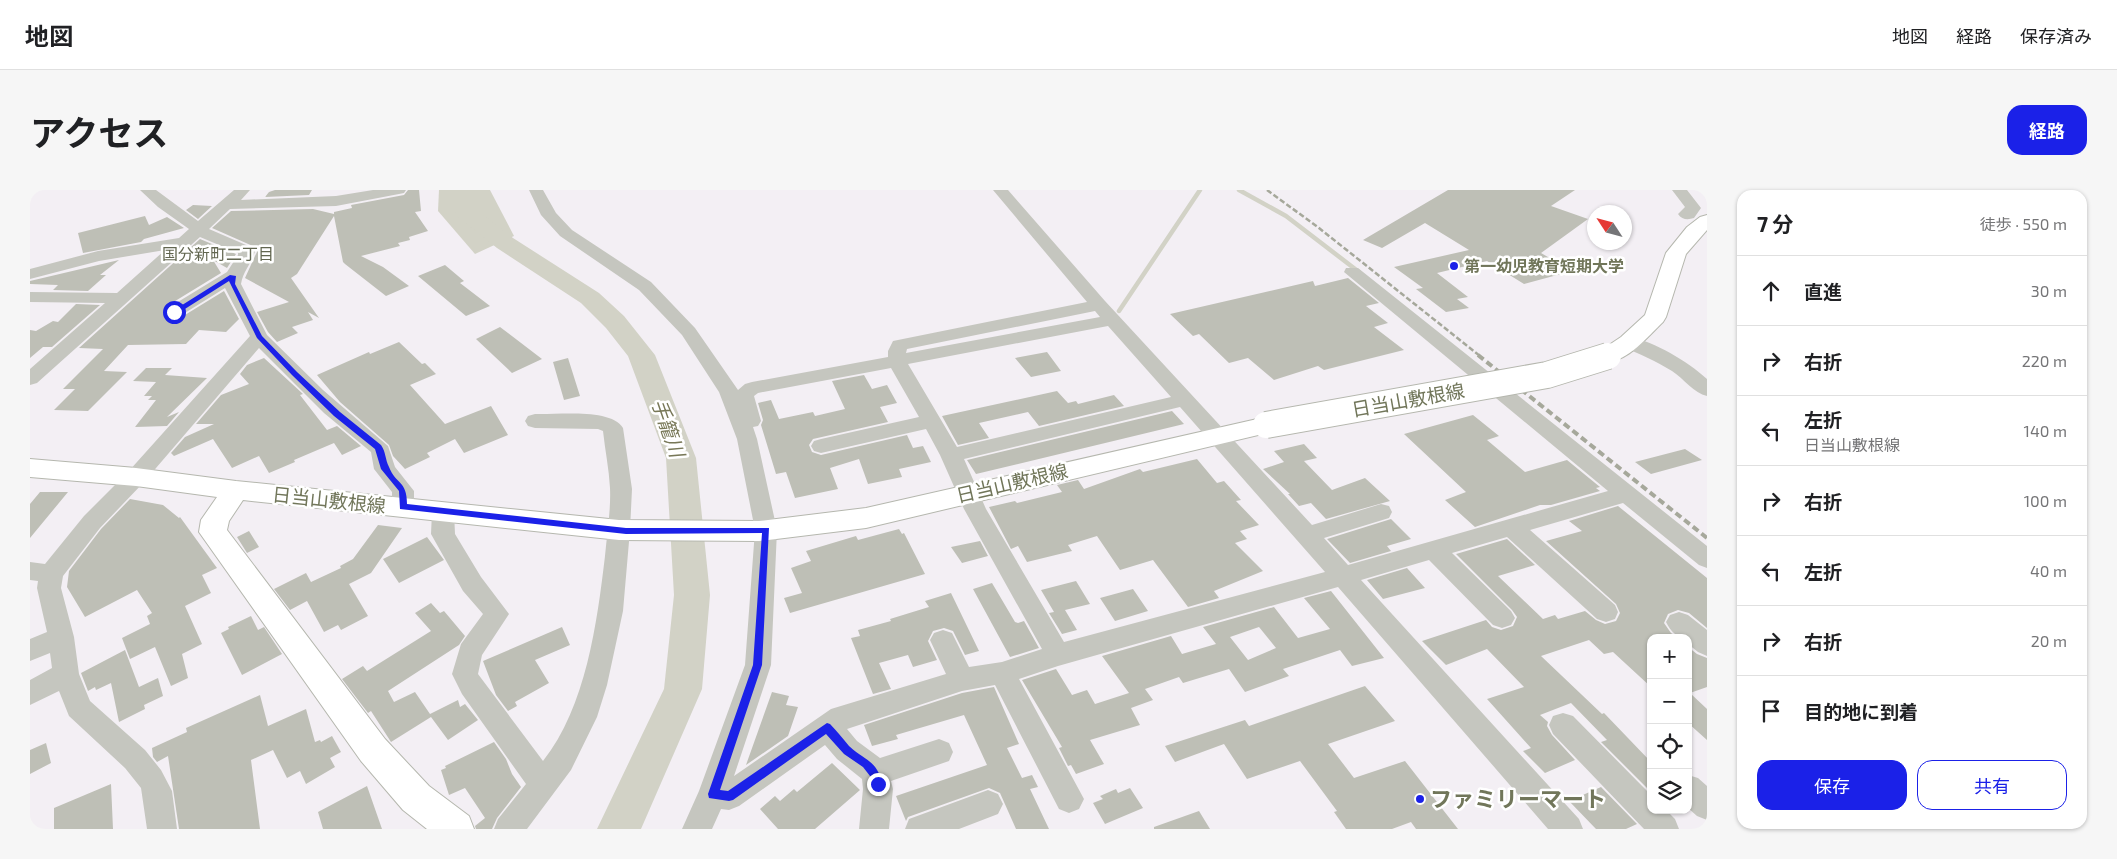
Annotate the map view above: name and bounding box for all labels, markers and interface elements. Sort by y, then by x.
text: 地図 [25,21,73,50]
text: 地図 [1892,25,1928,47]
text: 経路 [1956,25,1992,47]
text: 保存済み [2020,25,2092,47]
button: 経路 [2007,105,2087,155]
text: アクセス [30,111,168,153]
north arrow [1587,205,1632,250]
text: 7 分 [1757,211,1794,236]
text: 徒歩 · 550 m [1980,214,2067,233]
district label: 国分新町二丁目 [162,244,274,263]
place label: 第一幼児教育短期大学 [1464,256,1624,275]
marker: 第一幼児教育短期大学 [1448,260,1460,272]
icon: ahead [1757,277,1785,305]
text: 直進 [1804,280,1842,303]
text: 30 m [2031,281,2067,300]
route start [163,301,186,324]
icon: right [1757,347,1785,375]
text: 右折 [1804,350,1842,373]
text: 220 m [2022,351,2067,370]
street label: 日当山敷根線 [1350,378,1466,421]
water label: 手籠川 [648,395,691,462]
text: 左折 [1804,408,1842,431]
icon: left [1757,417,1785,445]
text: 140 m [2024,421,2067,440]
text: 日当山敷根線 [1804,435,1900,454]
street label: 日当山敷根線 [954,458,1070,507]
street label: 日当山敷根線 [271,482,387,517]
icon: right [1757,487,1785,515]
text: 右折 [1804,490,1842,513]
text: 100 m [2024,491,2067,510]
icon: left [1757,557,1785,585]
text: 左折 [1804,560,1842,583]
text: 40 m [2030,561,2067,580]
icon: right [1757,627,1785,655]
text: 右折 [1804,630,1842,653]
text: 20 m [2031,631,2067,650]
map controls [1647,634,1692,814]
button: + [1647,634,1692,679]
button: − [1647,679,1692,724]
icon: arrive [1757,697,1785,725]
text: 目的地に到着 [1804,700,1918,723]
button: locate [1647,724,1692,769]
button: 保存 [1757,760,1907,810]
button: 共有 [1917,760,2067,810]
button: layers [1647,769,1692,814]
route end [867,773,890,796]
place label: ファミリーマート [1430,785,1606,811]
marker: ファミリーマート [1414,793,1426,805]

